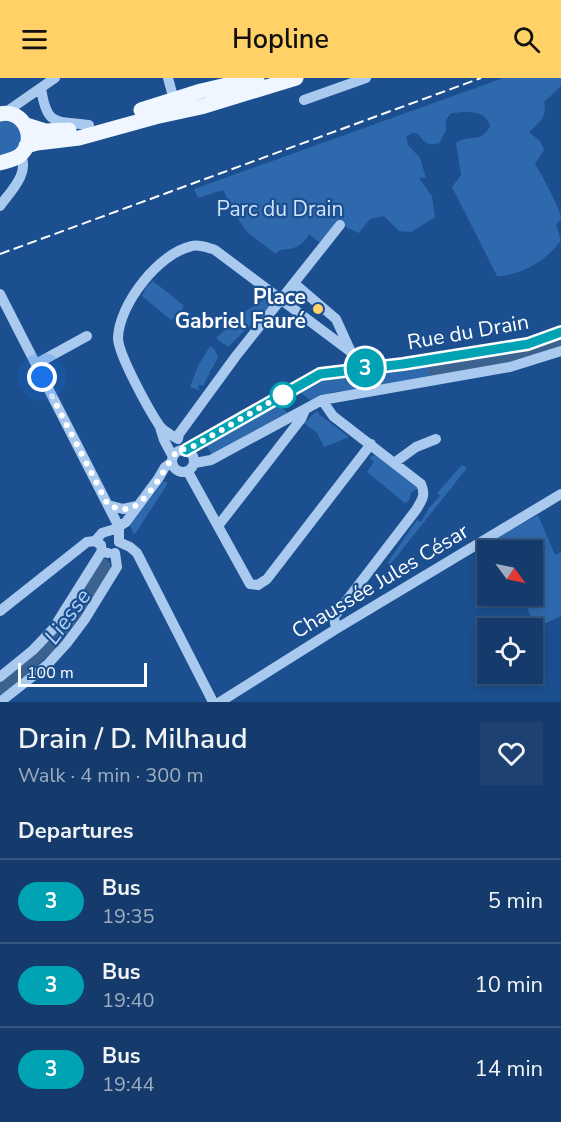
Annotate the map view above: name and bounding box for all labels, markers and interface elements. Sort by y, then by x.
text: Hopline [232,21,329,58]
icon: menu [18,23,51,56]
icon: search [510,23,543,56]
park label: Parc du Drain [217,195,343,223]
place label: Place Gabriel Fauré [175,283,306,335]
marker: Place Gabriel Fauré [311,302,325,316]
street label: Rue du Drain [405,308,531,356]
line badge: 3 [346,348,385,388]
text: 3 [359,354,371,382]
your location [27,362,57,392]
unlabelled marker [270,382,296,408]
street label: Chaussée Jules César [286,517,474,645]
north arrow [477,540,543,606]
map controls [477,540,543,684]
water label: Liesse [38,583,98,650]
button: locate [477,618,543,684]
scale bar [18,660,147,688]
text: 100 m [27,662,74,684]
text: Drain / D. Milhaud [18,720,247,758]
button: heart [480,722,543,785]
text: Walk · 4 min · 300 m [18,762,204,789]
text: Departures [18,816,133,846]
text: Bus [102,873,141,903]
text: 5 min [488,886,543,916]
text: 3 [45,887,57,915]
text: 19:35 [102,903,155,930]
text: Bus [102,957,141,987]
text: 10 min [475,970,543,1000]
text: 3 [45,971,57,999]
text: 19:40 [102,987,155,1014]
text: Bus [102,1041,141,1071]
text: 14 min [475,1054,543,1084]
text: 3 [45,1055,57,1083]
text: 19:44 [102,1071,155,1098]

